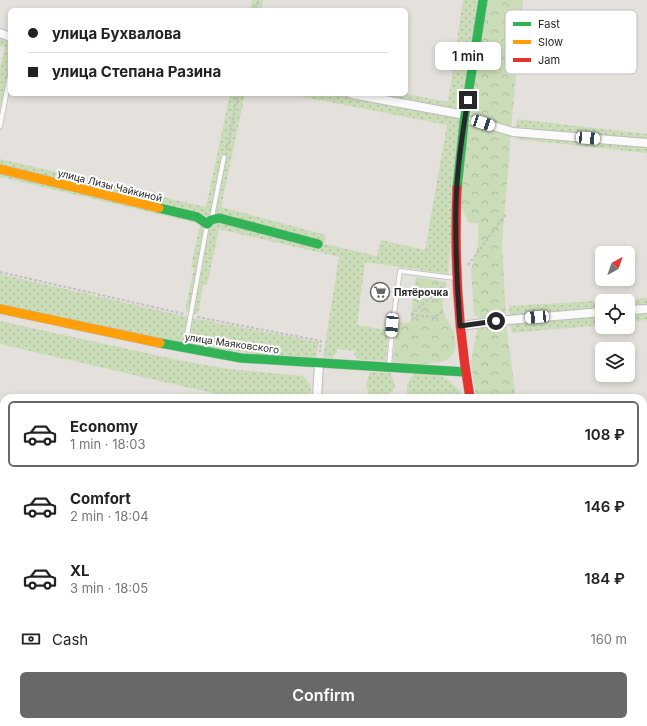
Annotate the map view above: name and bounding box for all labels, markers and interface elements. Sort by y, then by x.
legend [505,10,637,74]
text: Fast [538,17,560,31]
text: улица Бухвалова [52,24,181,43]
text: Slow [538,35,563,49]
callout: 1 min [435,42,501,70]
text: 1 min [452,48,484,64]
text: Jam [538,53,560,67]
text: улица Степана Разина [52,62,221,81]
route end [459,91,477,109]
car [470,114,496,132]
car [576,131,600,145]
street label: улица Лизы Чайкиной [56,166,164,204]
north arrow [595,246,635,286]
map controls [595,246,635,382]
supermarket icon: Пятёрочка [369,281,391,303]
place label: Пятёрочка [394,286,448,298]
button: locate [595,294,635,334]
car [525,310,549,324]
route start [487,312,505,330]
car [385,313,399,337]
street label: улица Маяковского [184,330,280,356]
button: layers [595,342,635,382]
icon: car [22,416,58,452]
text: Economy [70,417,138,436]
text: 108 ₽ [584,425,625,444]
text: 1 min · 18:03 [70,436,146,452]
icon: car [22,488,58,524]
text: Comfort [70,489,131,508]
text: 146 ₽ [584,497,625,516]
text: 2 min · 18:04 [70,508,149,524]
icon: car [22,560,58,596]
text: XL [70,561,90,580]
text: 184 ₽ [584,569,625,588]
text: 3 min · 18:05 [70,580,148,596]
icon: cash [20,628,42,650]
text: Cash [52,630,88,649]
text: 160 m [590,631,627,647]
button: Confirm [20,672,627,718]

